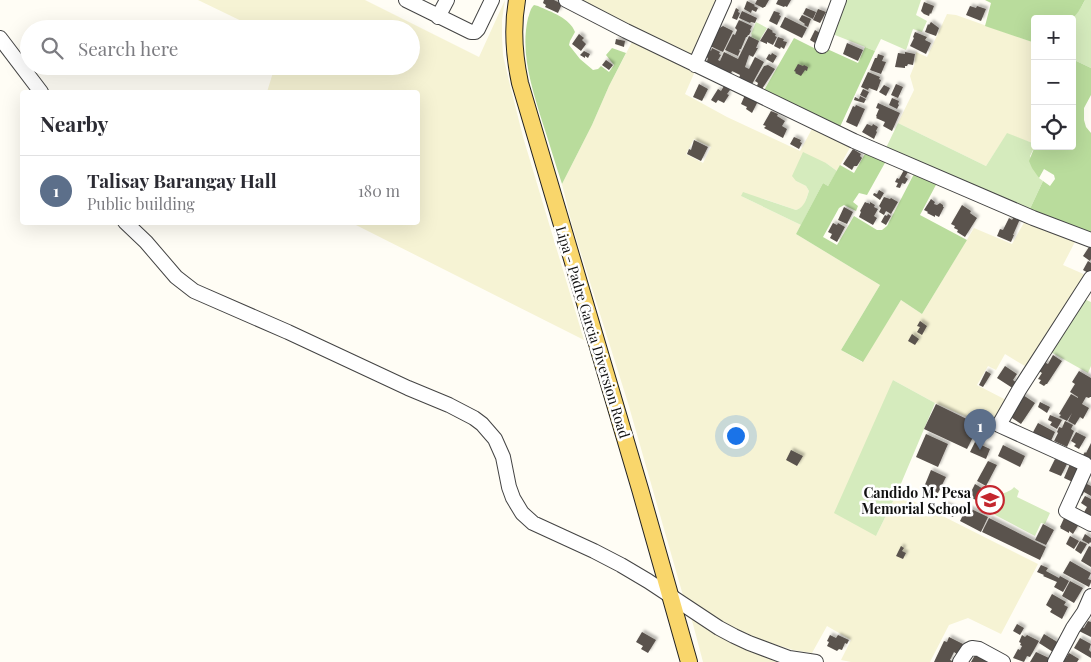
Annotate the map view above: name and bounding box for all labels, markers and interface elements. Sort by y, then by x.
map controls [1031,15,1076,150]
button: + [1031,15,1076,60]
search box [20,20,420,75]
icon: search [38,34,66,62]
text: Search here [78,35,178,61]
button: − [1031,60,1076,105]
button: locate [1031,105,1076,150]
text: Nearby [40,109,109,137]
text: Talisay Barangay Hall [87,167,277,193]
text: 1 [53,180,59,201]
text: 180 m [358,180,400,201]
text: Public building [87,193,195,214]
street label: Lipa - Padre Garcia Diversion Road [552,224,634,440]
pin: 1 [964,409,996,450]
your location [723,423,749,449]
place label: Candido M. Pesa Memorial School [861,483,972,518]
school or university icon: Candido M. Pesa Memorial School [975,485,1005,515]

